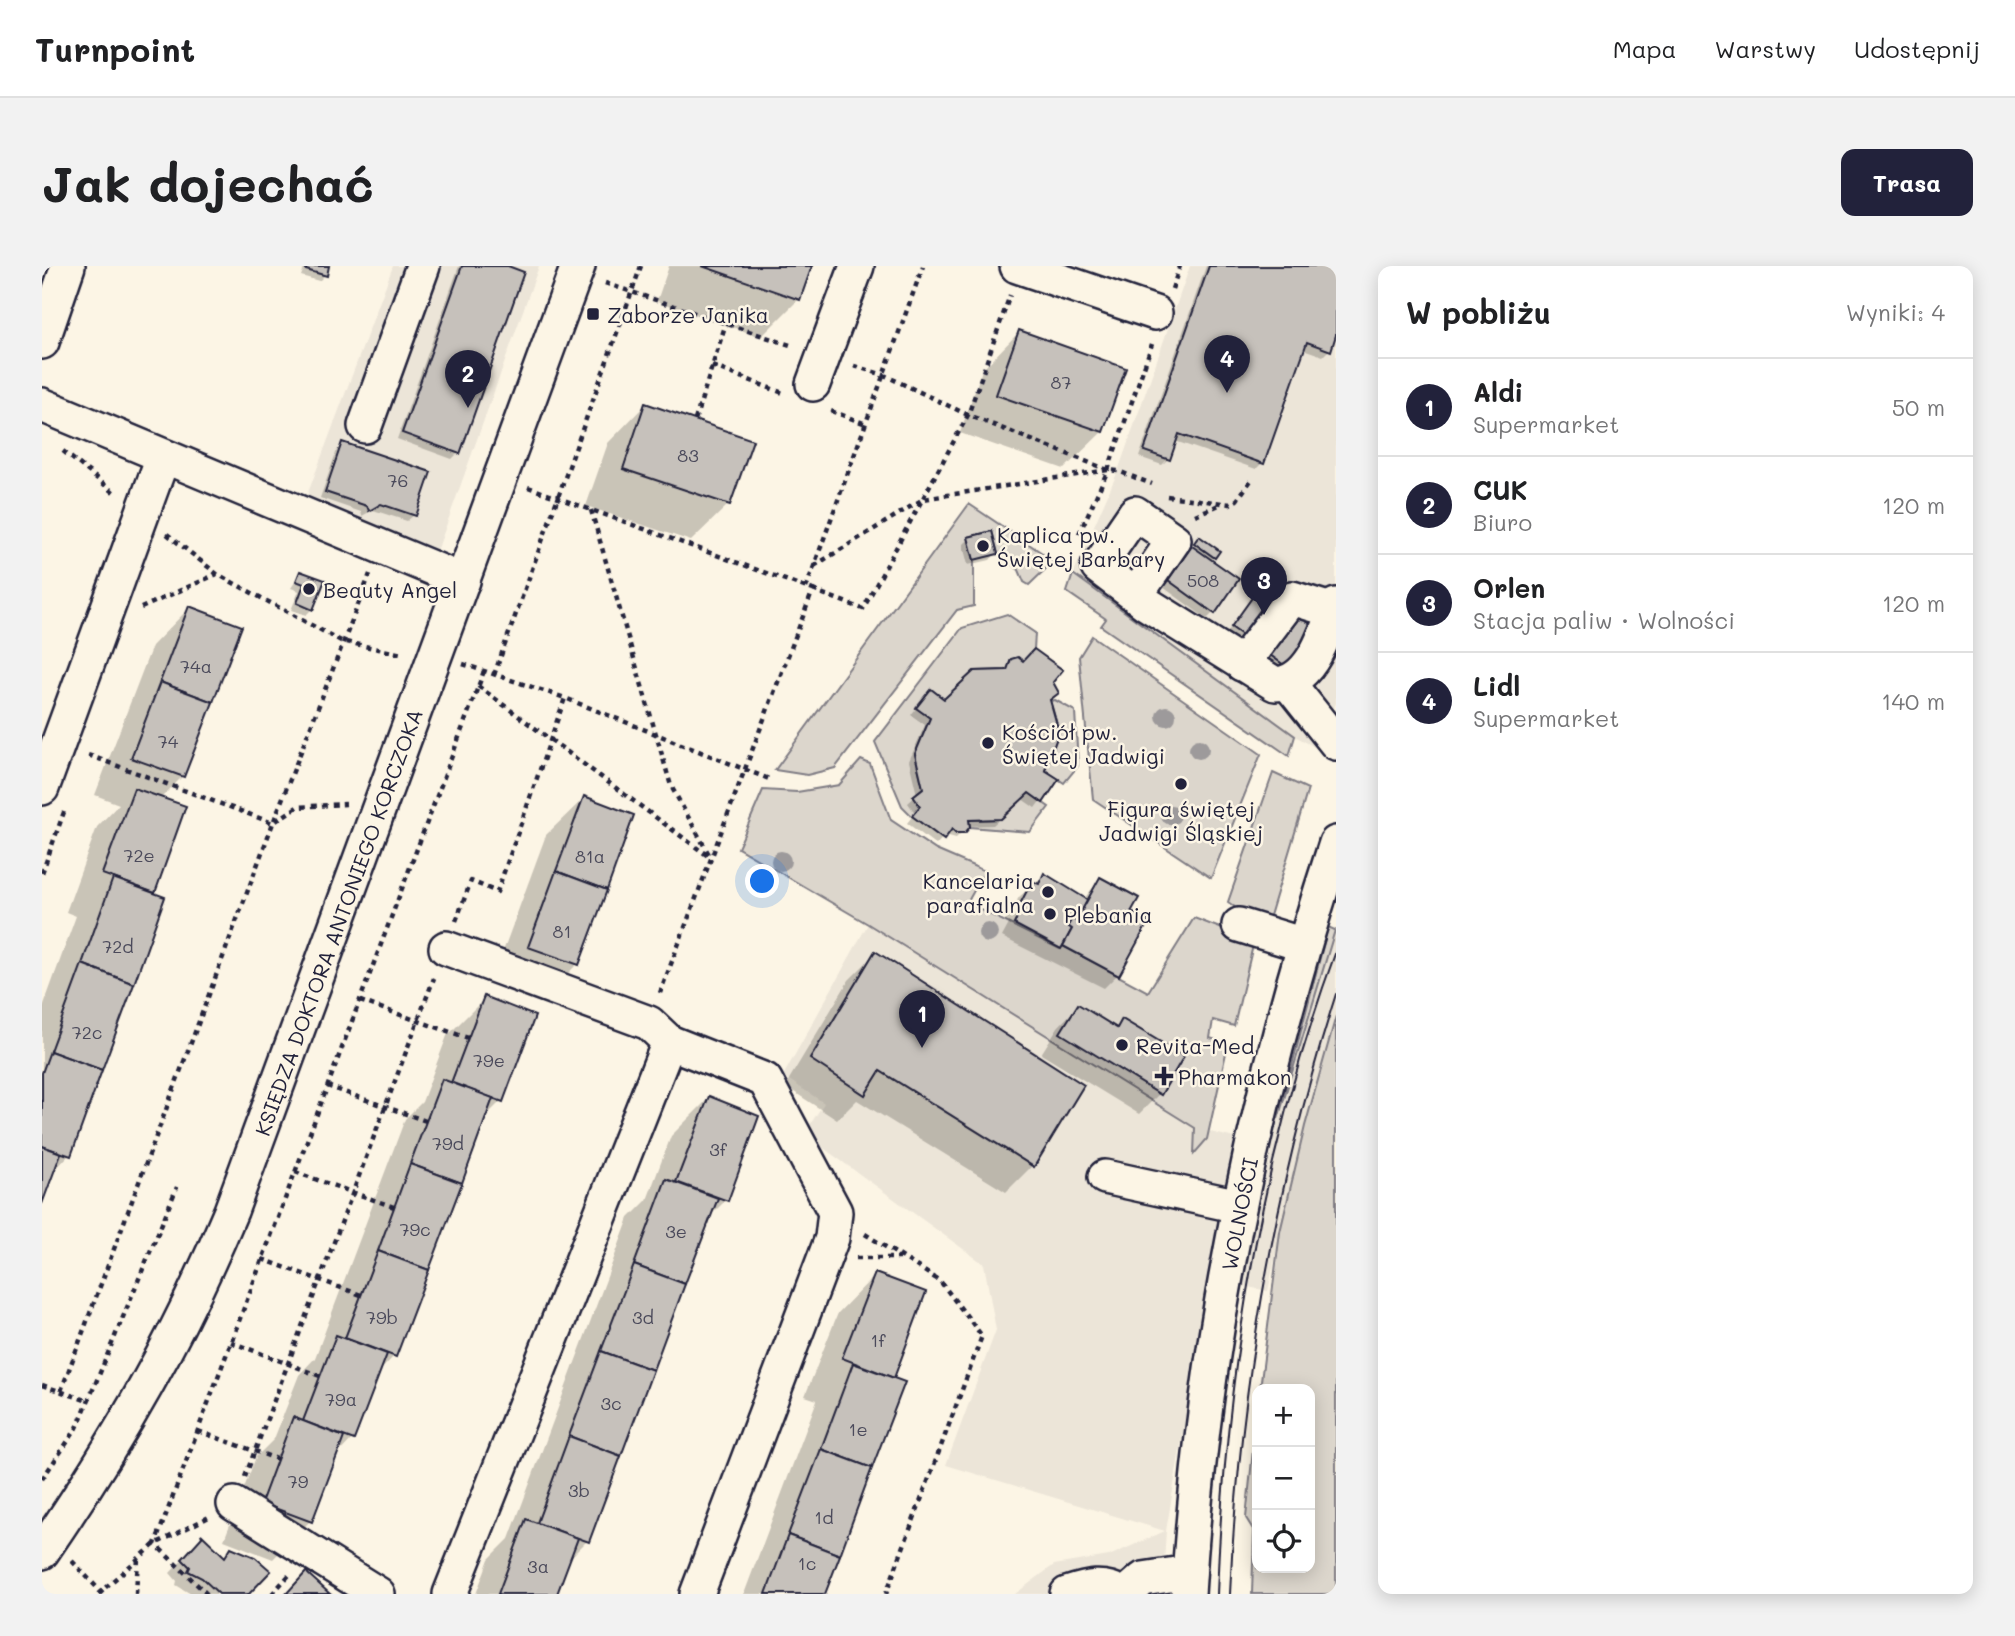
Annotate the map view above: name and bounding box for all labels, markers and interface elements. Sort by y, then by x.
text: Turnpoint [35,27,195,70]
text: Mapa [1613,33,1676,64]
text: Warstwy [1714,33,1816,64]
text: Udostępnij [1854,33,1980,64]
button: Trasa [1841,149,1973,216]
text: Jak dojechać [42,151,374,214]
text: W pobliżu [1406,292,1551,332]
text: Wyniki: 4 [1846,297,1945,327]
place label: Zaborze Janika [607,301,769,328]
marker: Zaborze Janika [585,306,601,322]
pin: 4 [1204,335,1250,393]
pin: 2 [445,350,491,408]
house number: 87 [1051,370,1071,394]
text: Aldi [1473,375,1523,409]
text: 1 [1424,392,1434,422]
text: 50 m [1892,392,1945,422]
text: Supermarket [1473,409,1619,439]
house number: 83 [677,443,699,467]
house number: 76 [388,468,408,492]
text: CUK [1473,473,1528,507]
text: 2 [1423,490,1435,520]
text: 120 m [1882,490,1945,520]
text: Biuro [1473,507,1532,537]
place label: Kaplica pw. Świętej Barbary [997,521,1165,572]
marker: Kaplica pw. Świętej Barbary [975,538,991,554]
pin: 3 [1241,557,1287,615]
house number: 508 [1187,568,1219,592]
text: Orlen [1473,571,1545,605]
place label: Beauty Angel [323,576,457,603]
marker: Beauty Angel [301,581,317,597]
text: 3 [1422,588,1436,618]
text: 120 m [1882,588,1945,618]
text: Stacja paliw · Wolności [1473,605,1735,635]
house number: 74a [180,654,212,678]
text: Lidl [1473,669,1520,703]
text: 4 [1422,686,1436,716]
text: 140 m [1881,686,1945,716]
text: Supermarket [1473,703,1619,733]
street label: KSIĘDZA DOKTORA ANTONIEGO KORCZOKA [248,705,428,1139]
place label: Kościół pw. Świętej Jadwigi [1002,718,1165,769]
house number: 74 [158,729,179,753]
marker: Kościół pw. Świętej Jadwigi [980,735,996,751]
marker: Figura świętej Jadwigi Śląskiej [1173,776,1189,792]
place label: Figura świętej Jadwigi Śląskiej [1099,795,1263,846]
house number: 72e [123,843,155,867]
house number: 81a [575,844,605,868]
your location [745,864,779,898]
place label: Kancelaria parafialna [923,867,1034,918]
marker: Kancelaria parafialna [1040,884,1056,900]
place label: Plebania [1064,901,1153,928]
marker: Plebania [1042,906,1058,922]
house number: 81 [553,919,571,943]
house number: 72d [102,934,134,958]
pin: 1 [899,990,945,1048]
house number: 72c [72,1020,102,1044]
place label: Revita-Med [1136,1032,1254,1059]
marker: Revita-Med [1114,1037,1130,1053]
house number: 79e [473,1048,505,1072]
place label: Pharmakon [1178,1063,1291,1090]
marker: Pharmakon [1156,1068,1172,1084]
house number: 79d [432,1131,464,1155]
house number: 3f [709,1137,728,1161]
street label: WOLNOŚCI [1215,1155,1263,1273]
house number: 79c [399,1217,431,1241]
house number: 3e [665,1219,687,1243]
house number: 79b [366,1305,398,1329]
house number: 3d [632,1305,654,1329]
house number: 1f [870,1328,887,1352]
map controls [1252,1384,1315,1573]
button: + [1252,1384,1315,1447]
house number: 79a [325,1387,357,1411]
house number: 3c [600,1391,622,1415]
house number: 1e [848,1417,868,1441]
button: − [1252,1447,1315,1510]
house number: 79 [288,1469,309,1493]
house number: 3b [568,1478,590,1502]
house number: 1d [814,1505,834,1529]
button: locate [1252,1510,1315,1573]
house number: 1c [798,1551,816,1575]
house number: 3a [527,1554,549,1578]

